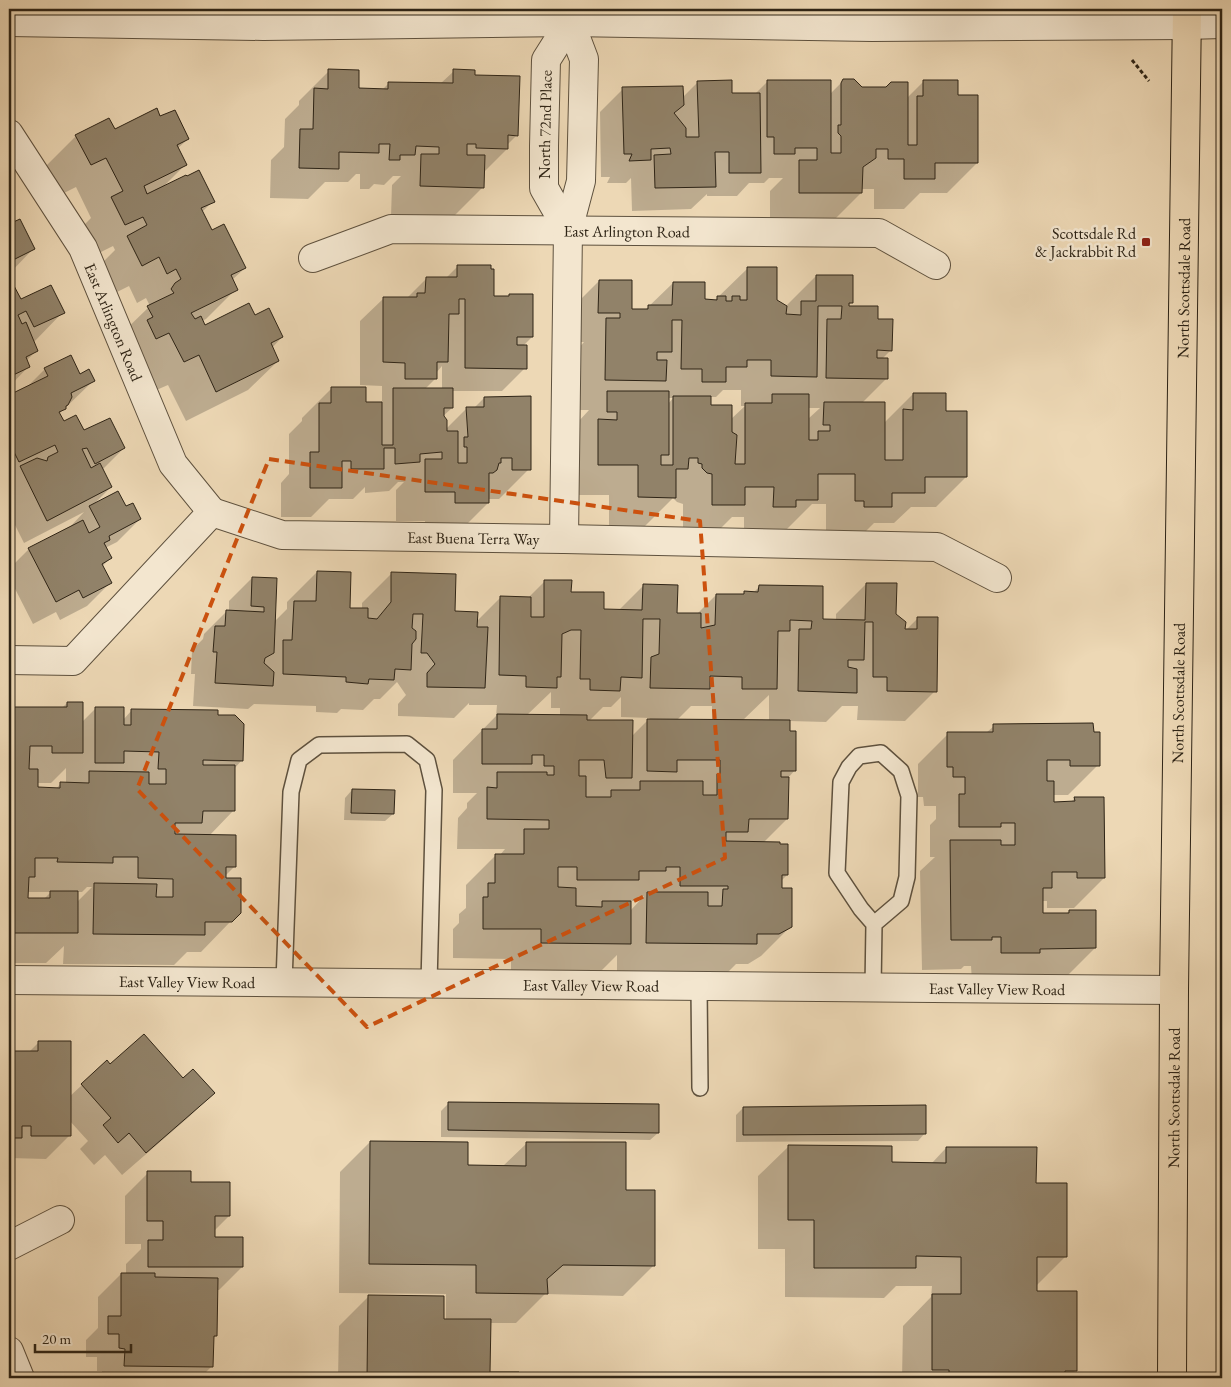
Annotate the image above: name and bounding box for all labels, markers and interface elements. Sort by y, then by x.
street label: North 72nd Place [534,70,557,179]
street label: North Scottsdale Road [1172,217,1195,359]
street label: East Arlington Road [564,220,691,242]
place label: Scottsdale Rd & Jackrabbit Rd [1035,223,1137,262]
marker: Scottsdale Rd & Jackrabbit Rd [1140,236,1152,248]
street label: East Arlington Road [79,260,148,385]
street label: East Buena Terra Way [407,527,541,550]
street label: North Scottsdale Road [1167,622,1190,763]
street label: East Valley View Road [119,971,256,993]
street label: East Valley View Road [523,974,660,997]
street label: East Valley View Road [929,978,1066,1000]
street label: North Scottsdale Road [1163,1027,1185,1168]
scale bar [35,1322,131,1354]
text: 20 m [42,1329,71,1348]

